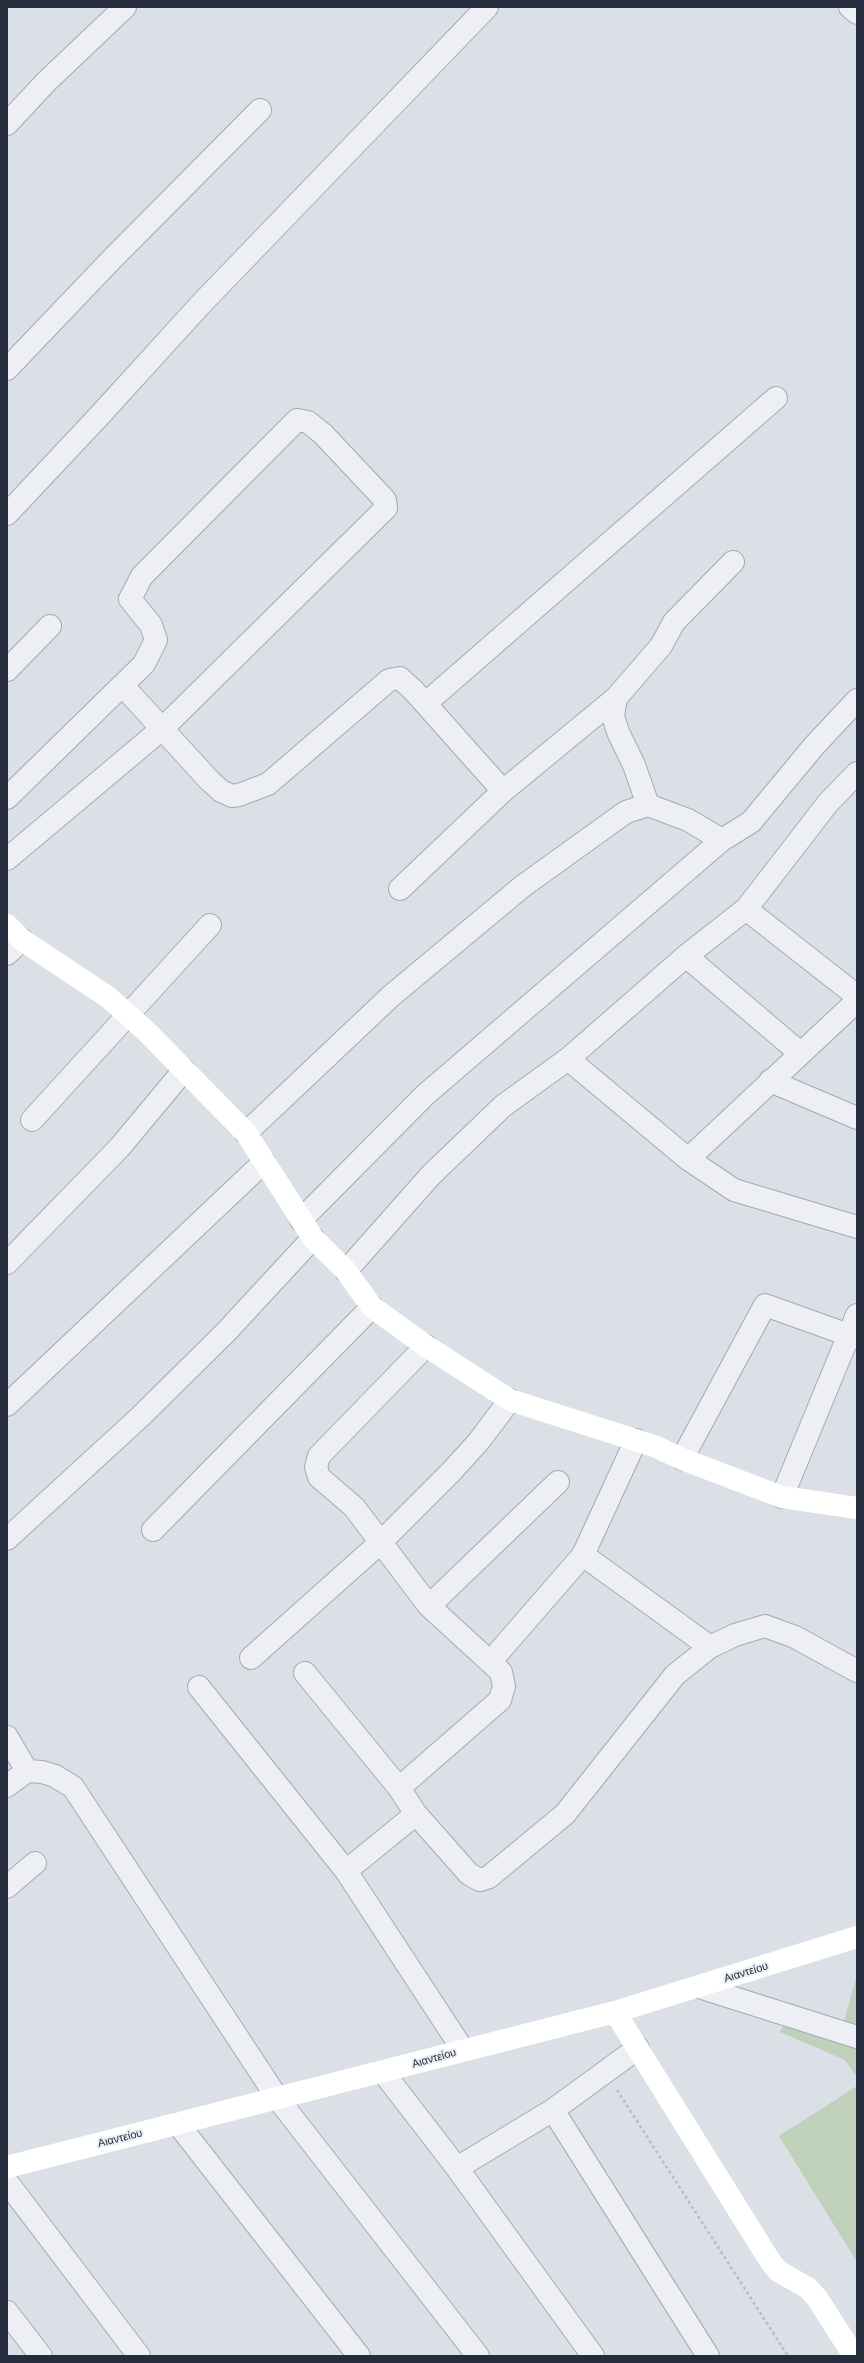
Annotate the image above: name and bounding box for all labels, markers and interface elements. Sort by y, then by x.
street label: Αιαντείου [722,1959,770,1985]
street label: Αιαντείου [410,2045,458,2071]
street label: Αιαντείου [96,2126,144,2150]

